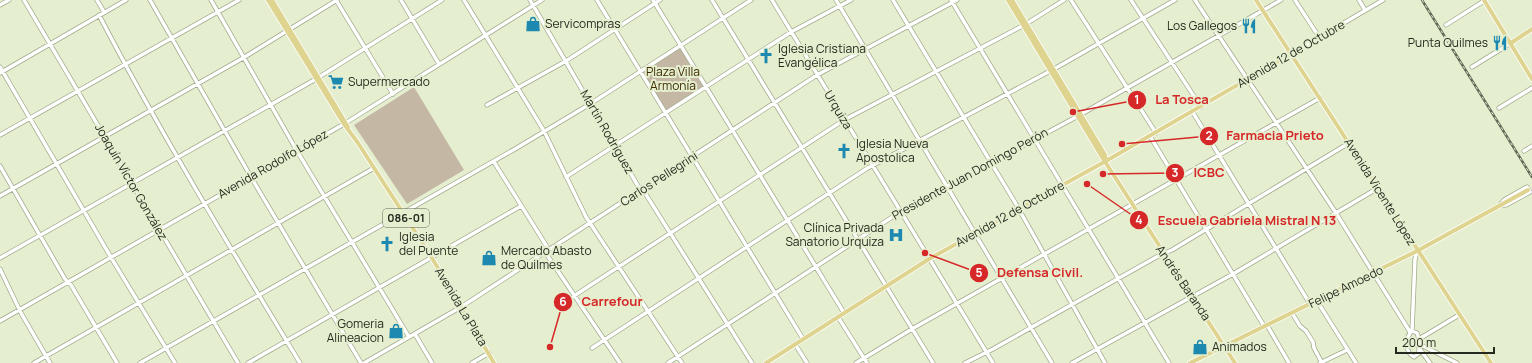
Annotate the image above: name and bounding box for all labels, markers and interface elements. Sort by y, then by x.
shop icon: Servicompras [524,15,542,33]
place label: Servicompras [545,15,621,32]
street label: Avenida 12 de Octubre [1234,16,1348,91]
place label: Los Gallegos [1167,17,1237,34]
restaurant icon: Los Gallegos [1240,17,1258,35]
place label: Punta Quilmes [1408,34,1488,51]
restaurant icon: Punta Quilmes [1491,34,1509,52]
place label: Iglesia Cristiana Evangélica [778,40,866,71]
church icon: Iglesia Cristiana Evangélica [757,47,775,65]
park label: Plaza Villa Armonía [646,63,700,94]
supermarket icon: Supermercado [327,73,345,91]
place label: Supermercado [348,73,430,90]
street label: Martín Rodríguez [576,86,638,177]
street label: Urquiza [820,87,857,132]
callout: La Tosca [1127,87,1216,112]
text: La Tosca [1155,90,1209,108]
text: 1 [1134,91,1140,108]
street label: Joaquín Víctor González [91,120,172,243]
street label: Presidente Juan Domingo Perón [889,123,1051,224]
callout: Farmacia Prieto [1199,123,1332,148]
street label: Avenida Rodolfo López [214,125,331,202]
text: Farmacia Prieto [1226,126,1324,144]
text: 2 [1205,127,1213,144]
place label: Iglesia Nueva Apostolica [856,135,928,166]
street label: Avenida Vicente López [1340,135,1420,249]
church icon: Iglesia Nueva Apostolica [835,142,853,160]
street label: Carlos Pellegrini [617,147,701,210]
callout: ICBC [1165,160,1232,185]
text: ICBC [1193,163,1225,181]
text: 3 [1172,164,1179,181]
street label: Avenida 12 de Octubre [952,177,1067,251]
callout: Escuela Gabriela Mistral N 13 [1129,208,1344,233]
road number: 086-01 [383,209,429,227]
text: 4 [1135,211,1143,228]
text: Escuela Gabriela Mistral N 13 [1158,211,1336,229]
place label: Clínica Privada Sanatorio Urquiza [785,219,884,250]
hospital icon: Clínica Privada Sanatorio Urquiza [887,226,905,244]
place label: Iglesia del Puente [399,228,458,259]
church icon: Iglesia del Puente [378,235,396,253]
place label: Mercado Abasto de Quilmes [501,242,592,273]
street label: Andrés Baranda [1152,242,1215,324]
shop icon: Mercado Abasto de Quilmes [480,249,498,267]
callout: Defensa Civil. [969,260,1091,285]
street label: Felipe Amoedo [1306,261,1386,312]
text: Defensa Civil. [997,263,1083,281]
street label: Avenida La Plata [431,264,492,349]
text: 5 [975,264,983,281]
callout: Carrefour [553,289,651,314]
text: Carrefour [581,292,643,310]
text: 6 [559,293,567,310]
place label: Gomeria Alineacion [327,315,384,346]
shop icon: Gomeria Alineacion [387,322,405,340]
scale bar [1396,329,1494,355]
text: 200 m [1402,334,1436,351]
shop icon: Animados [1191,338,1209,356]
place label: Animados [1212,338,1267,355]

